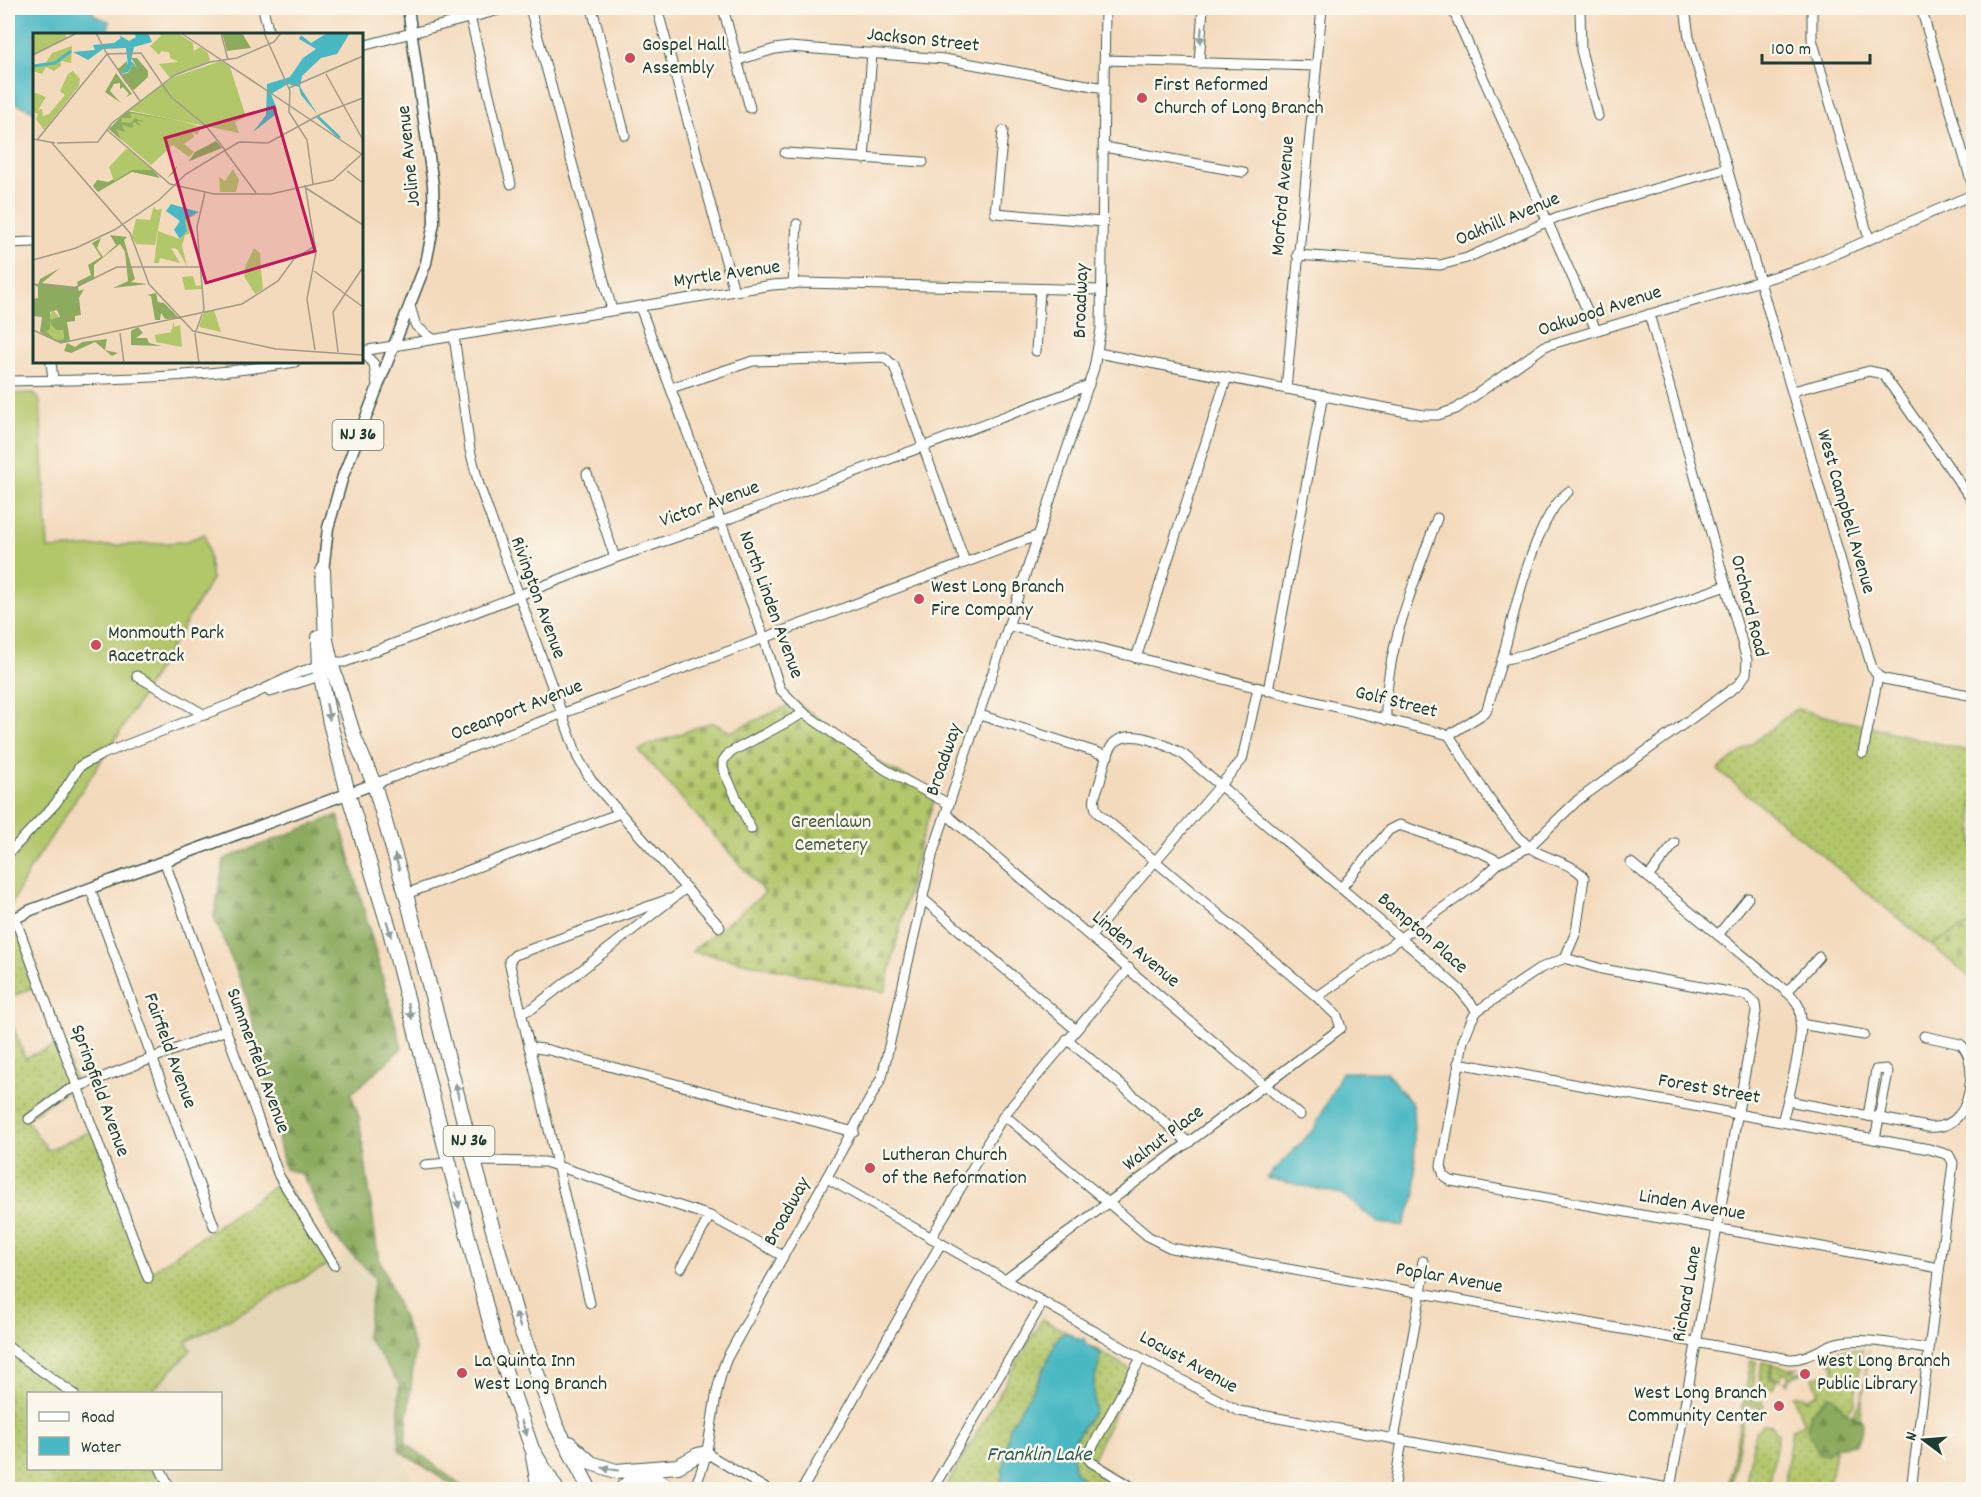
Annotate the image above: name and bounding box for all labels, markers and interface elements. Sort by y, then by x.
street label: Jackson Street [866,21,980,61]
one-way arrow [1196,26,1206,45]
scale bar [1762,27,1870,65]
place label: Gospel Hall Assembly [642,32,726,83]
inset map [33,33,363,363]
text: 100 m [1771,38,1811,63]
marker: Gospel Hall Assembly [623,51,637,65]
place label: First Reformed Church of Long Branch [1154,72,1324,123]
marker: First Reformed Church of Long Branch [1135,91,1149,105]
street label: Joline Avenue [391,104,429,208]
street label: Morford Avenue [1265,135,1303,257]
street label: Oakhill Avenue [1452,185,1565,255]
street label: Myrtle Avenue [672,254,782,296]
street label: Broadway [1067,262,1097,339]
street label: Oakwood Avenue [1535,279,1666,345]
road number: NJ 36 [332,420,384,450]
street label: West Campbell Avenue [1808,427,1882,597]
street label: Victor Avenue [656,474,764,536]
street label: North Linden Avenue [730,527,810,683]
street label: Rivington Avenue [502,533,572,663]
street label: Orchard Road [1722,552,1774,660]
place label: West Long Branch Fire Company [931,574,1064,625]
marker: West Long Branch Fire Company [912,592,926,606]
place label: Monmouth Park Racetrack [108,620,224,671]
marker: Monmouth Park Racetrack [89,638,103,652]
street label: Oceanport Avenue [447,673,587,749]
street label: Golf Street [1352,679,1440,727]
one-way arrow [324,703,333,722]
street label: Broadway [920,719,971,800]
park label: Greenlawn Cemetery [791,809,871,860]
one-way arrow [392,853,401,871]
street label: Bampton Place [1371,887,1474,981]
street label: Linden Avenue [1085,905,1185,995]
one-way arrow [385,920,394,938]
street label: Summerfield Avenue [218,985,296,1138]
street label: Fairfield Avenue [135,989,203,1113]
one-way arrow [406,1002,416,1020]
street label: Springfield Avenue [62,1021,136,1161]
street label: Forest Street [1656,1067,1762,1113]
one-way arrow [452,1082,462,1100]
street label: Walnut Place [1117,1099,1211,1179]
road number: NJ 36 [444,1126,494,1156]
place label: Lutheran Church of the Reformation [882,1142,1027,1193]
marker: Lutheran Church of the Reformation [863,1161,877,1175]
street label: Broadway [758,1172,819,1252]
street label: Linden Avenue [1636,1183,1748,1229]
one-way arrow [453,1191,463,1210]
street label: Richard Lane [1666,1244,1710,1344]
street label: Poplar Avenue [1393,1256,1505,1302]
one-way arrow [513,1311,522,1329]
street label: Locust Avenue [1134,1324,1243,1402]
place label: La Quinta Inn West Long Branch [474,1348,607,1399]
place label: West Long Branch Public Library [1817,1348,1950,1399]
marker: La Quinta Inn West Long Branch [455,1366,469,1380]
marker: West Long Branch Public Library [1798,1367,1812,1381]
place label: West Long Branch Community Center [1628,1380,1768,1431]
legend [27,1392,222,1470]
marker: West Long Branch Community Center [1772,1399,1786,1413]
text: Road [81,1406,115,1431]
north arrow [1894,1410,1954,1470]
one-way arrow [519,1419,529,1437]
text: N [1900,1429,1924,1444]
text: Water [81,1436,121,1461]
water label: Franklin Lake [987,1441,1093,1471]
one-way arrow [600,1464,619,1473]

